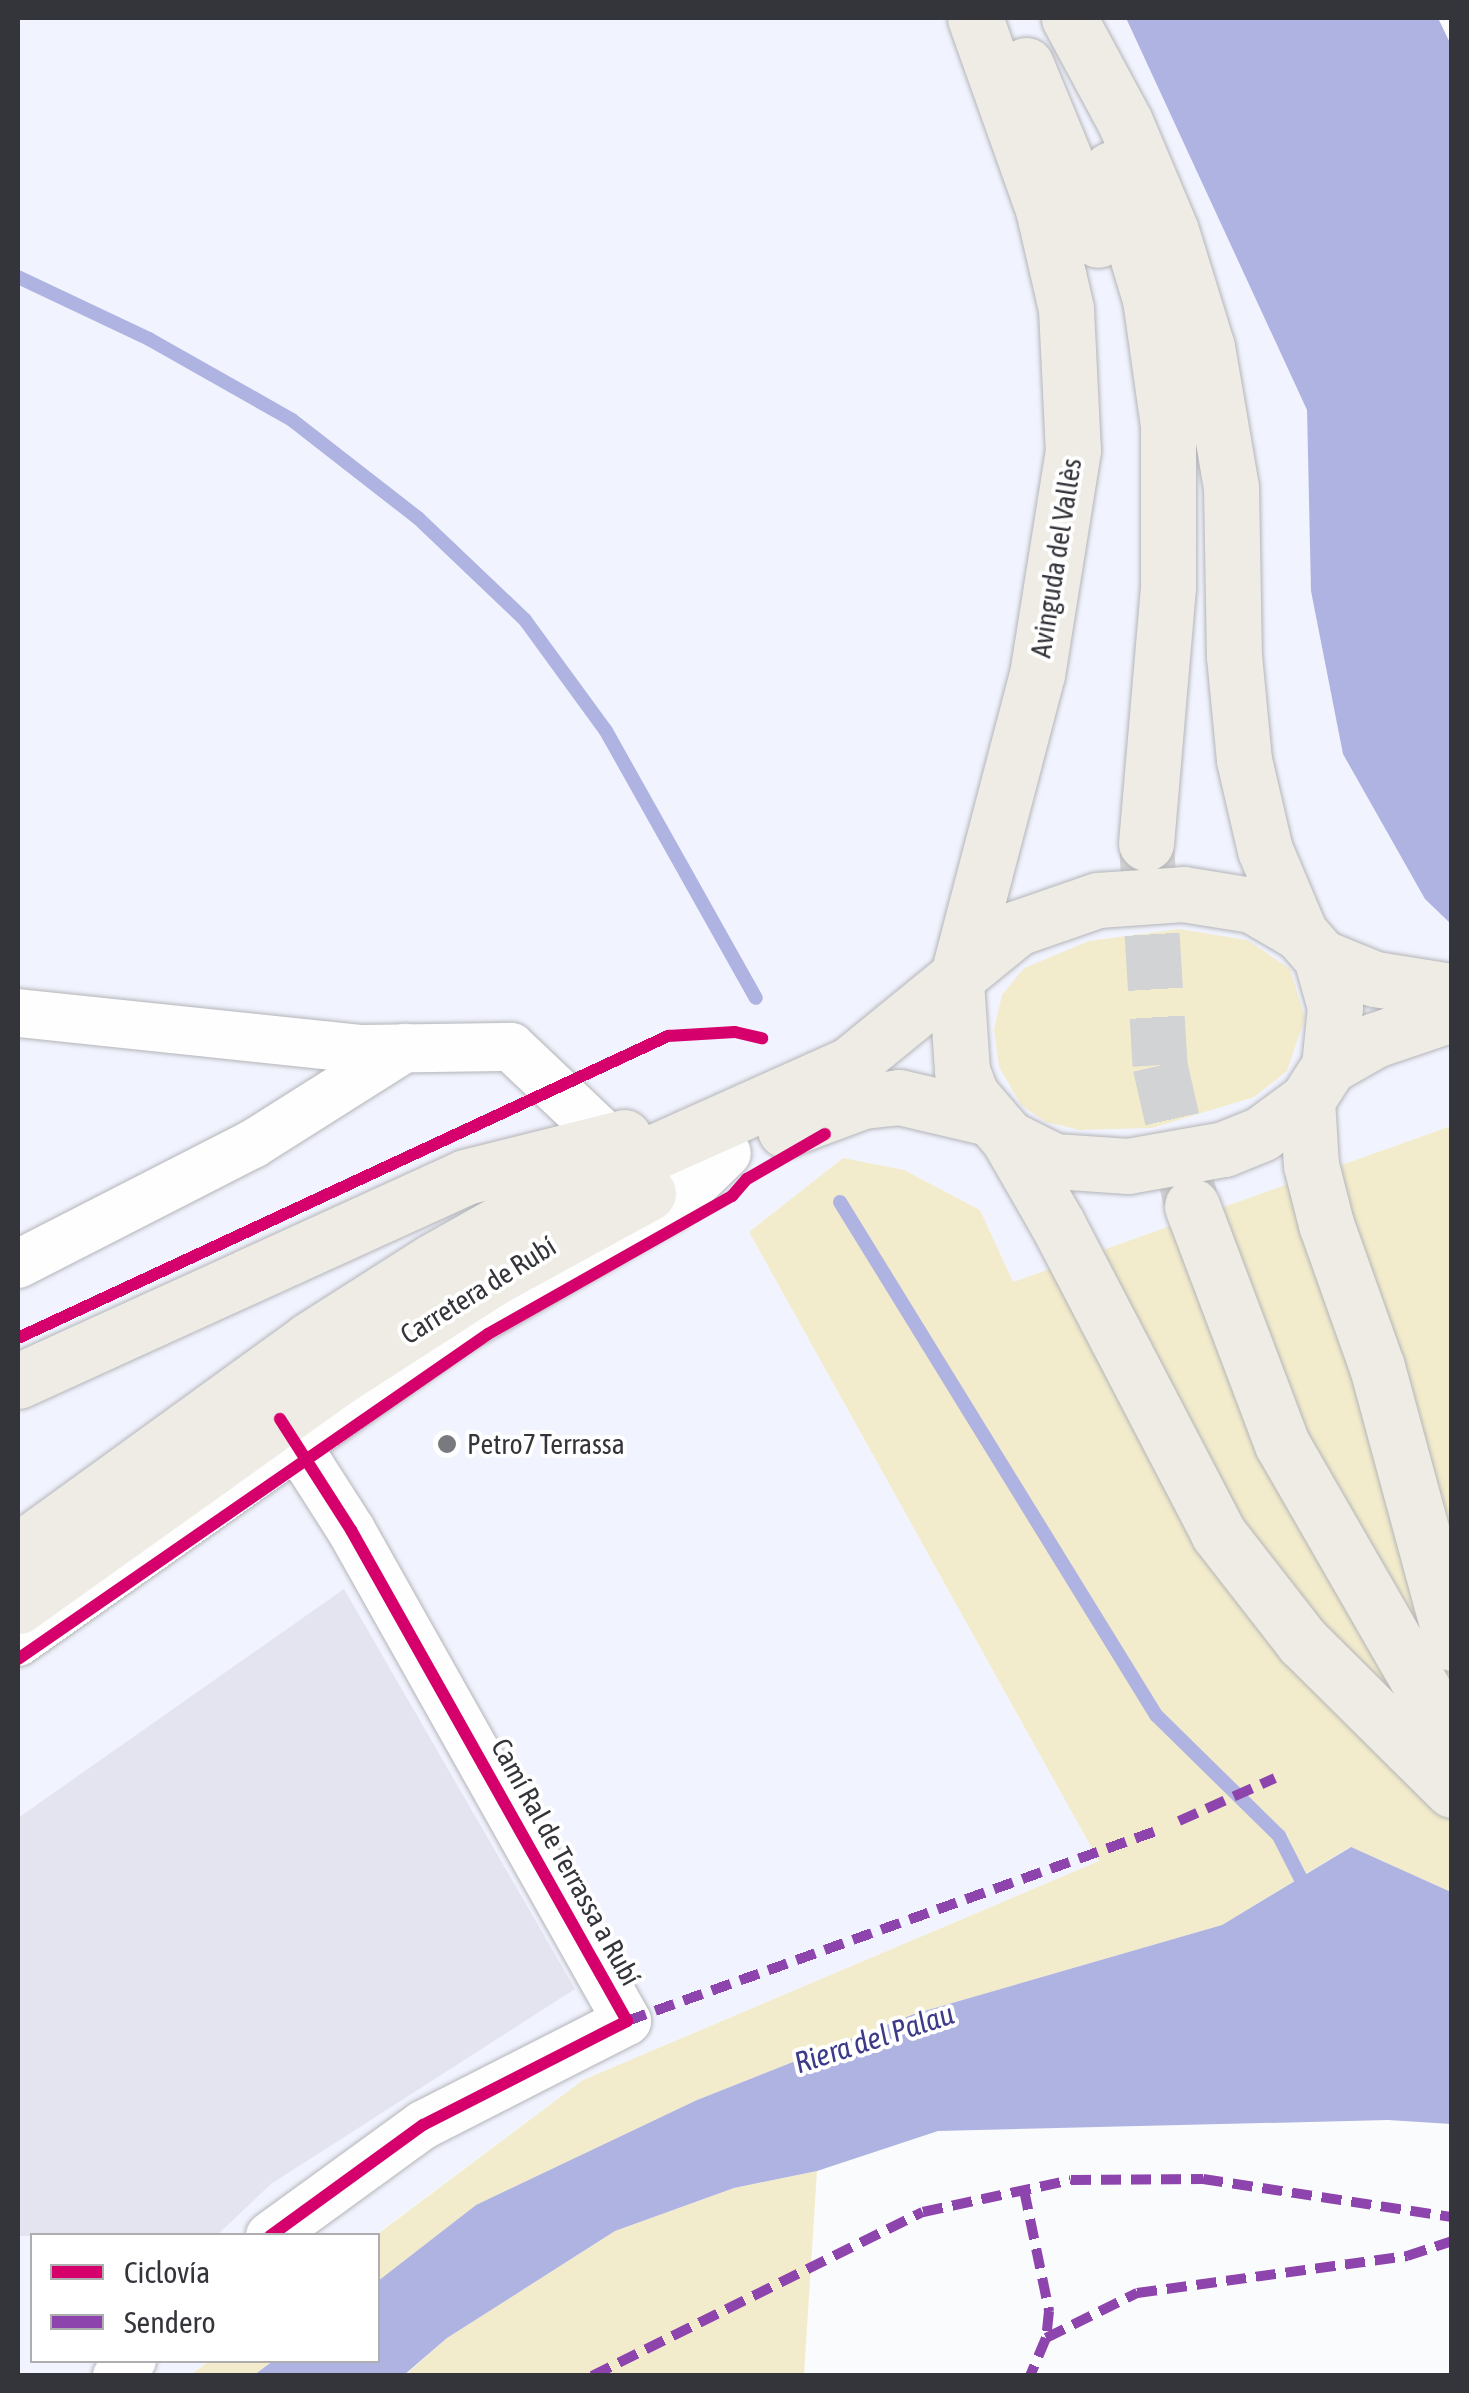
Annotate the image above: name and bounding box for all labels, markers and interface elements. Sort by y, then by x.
street label: Avinguda del Vallès [1024,456,1088,660]
street label: Carretera de Rubí [394,1229,562,1351]
place label: Petro7 Terrassa [467,1427,625,1461]
marker: Petro7 Terrassa [436,1433,458,1455]
street label: Camí Ral de Terrassa a Rubí [484,1733,648,1991]
water label: Riera del Palau [790,1995,958,2081]
legend [30,2233,380,2363]
text: Ciclovía [124,2255,210,2289]
text: Sendero [124,2305,216,2339]

